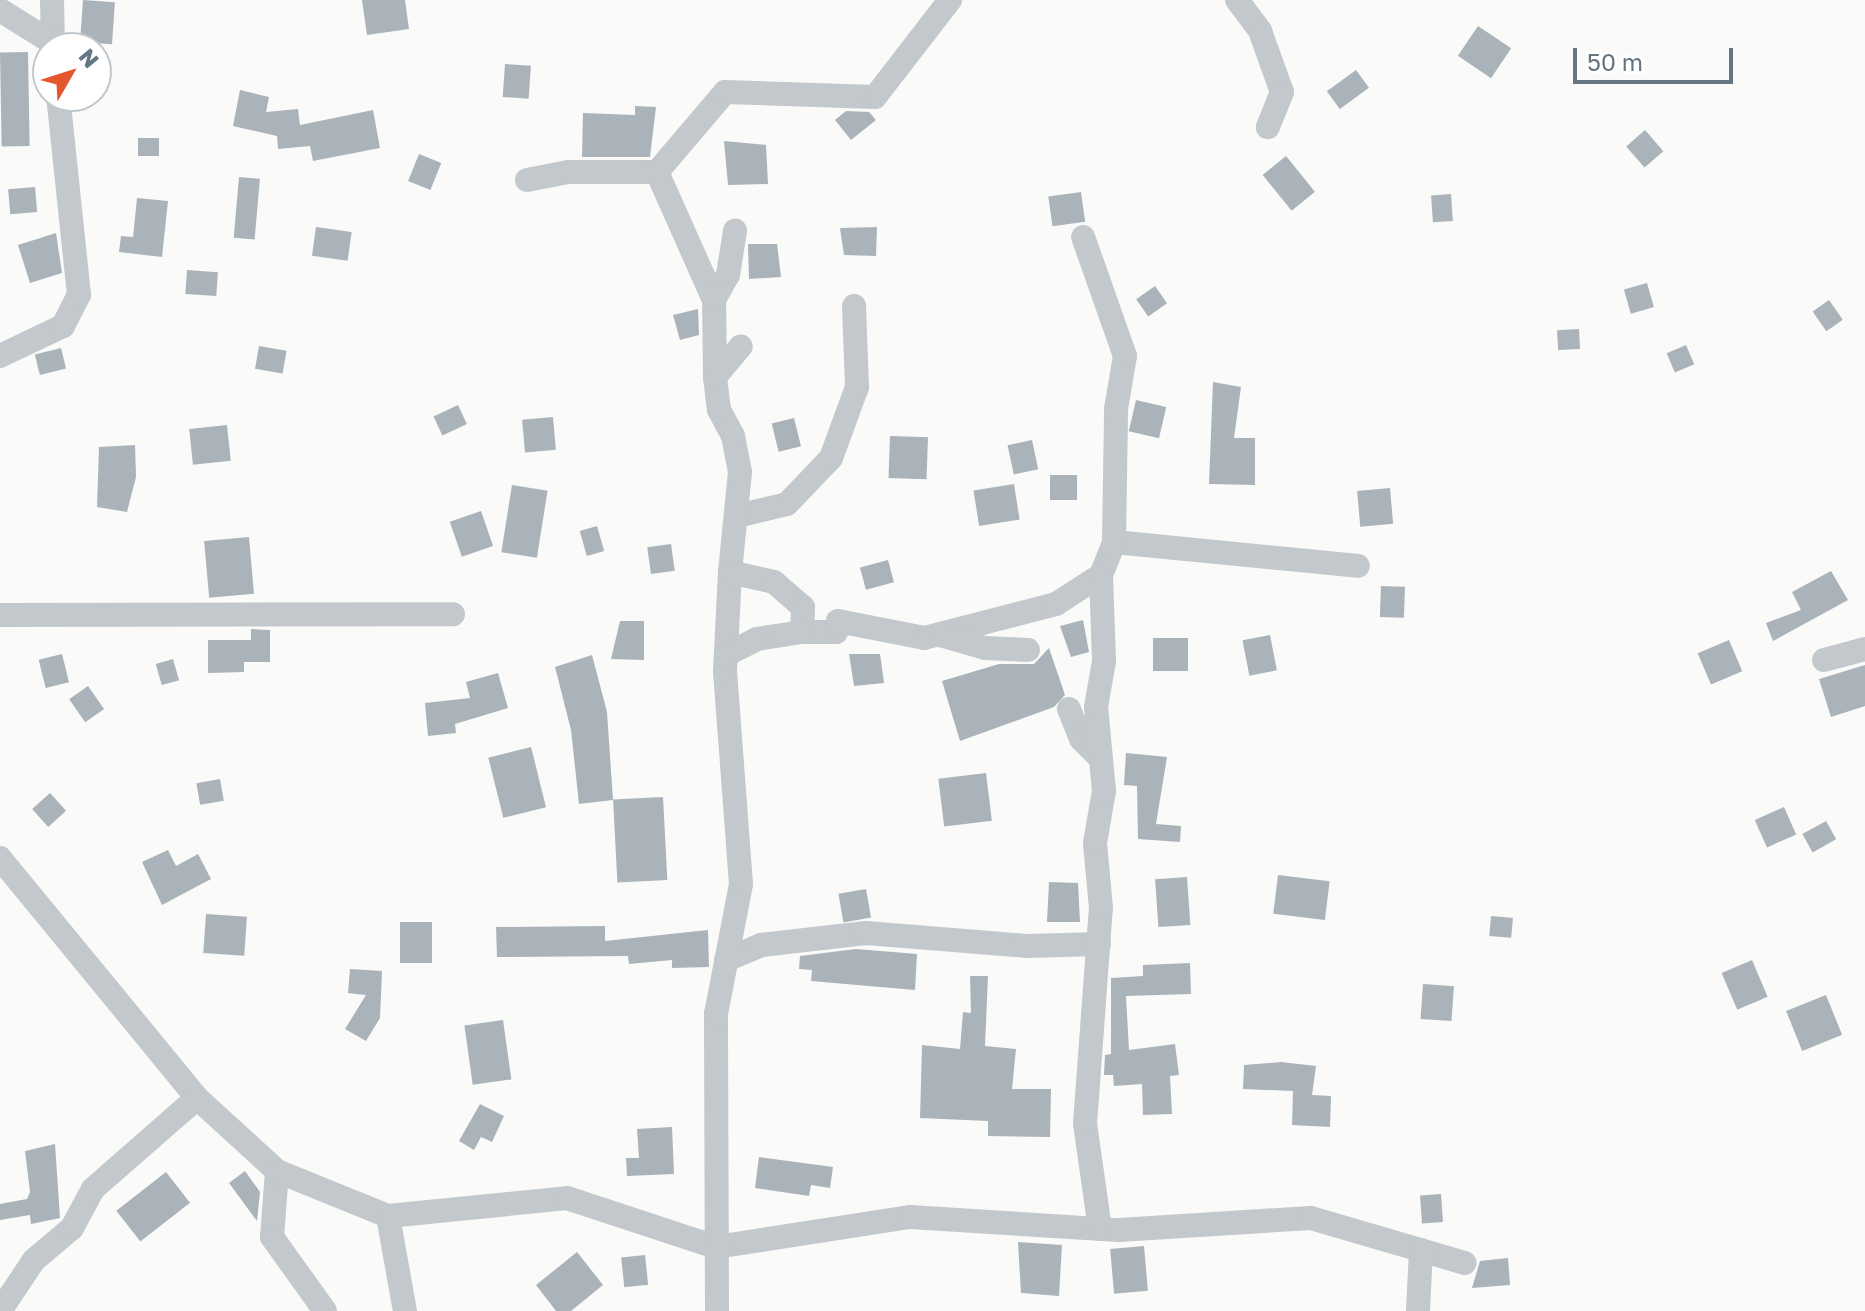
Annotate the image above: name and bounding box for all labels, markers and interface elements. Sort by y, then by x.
north arrow [32,32,112,112]
scale bar [1577,32,1737,82]
text: N [74,43,105,73]
text: 50 m [1587,47,1643,76]

